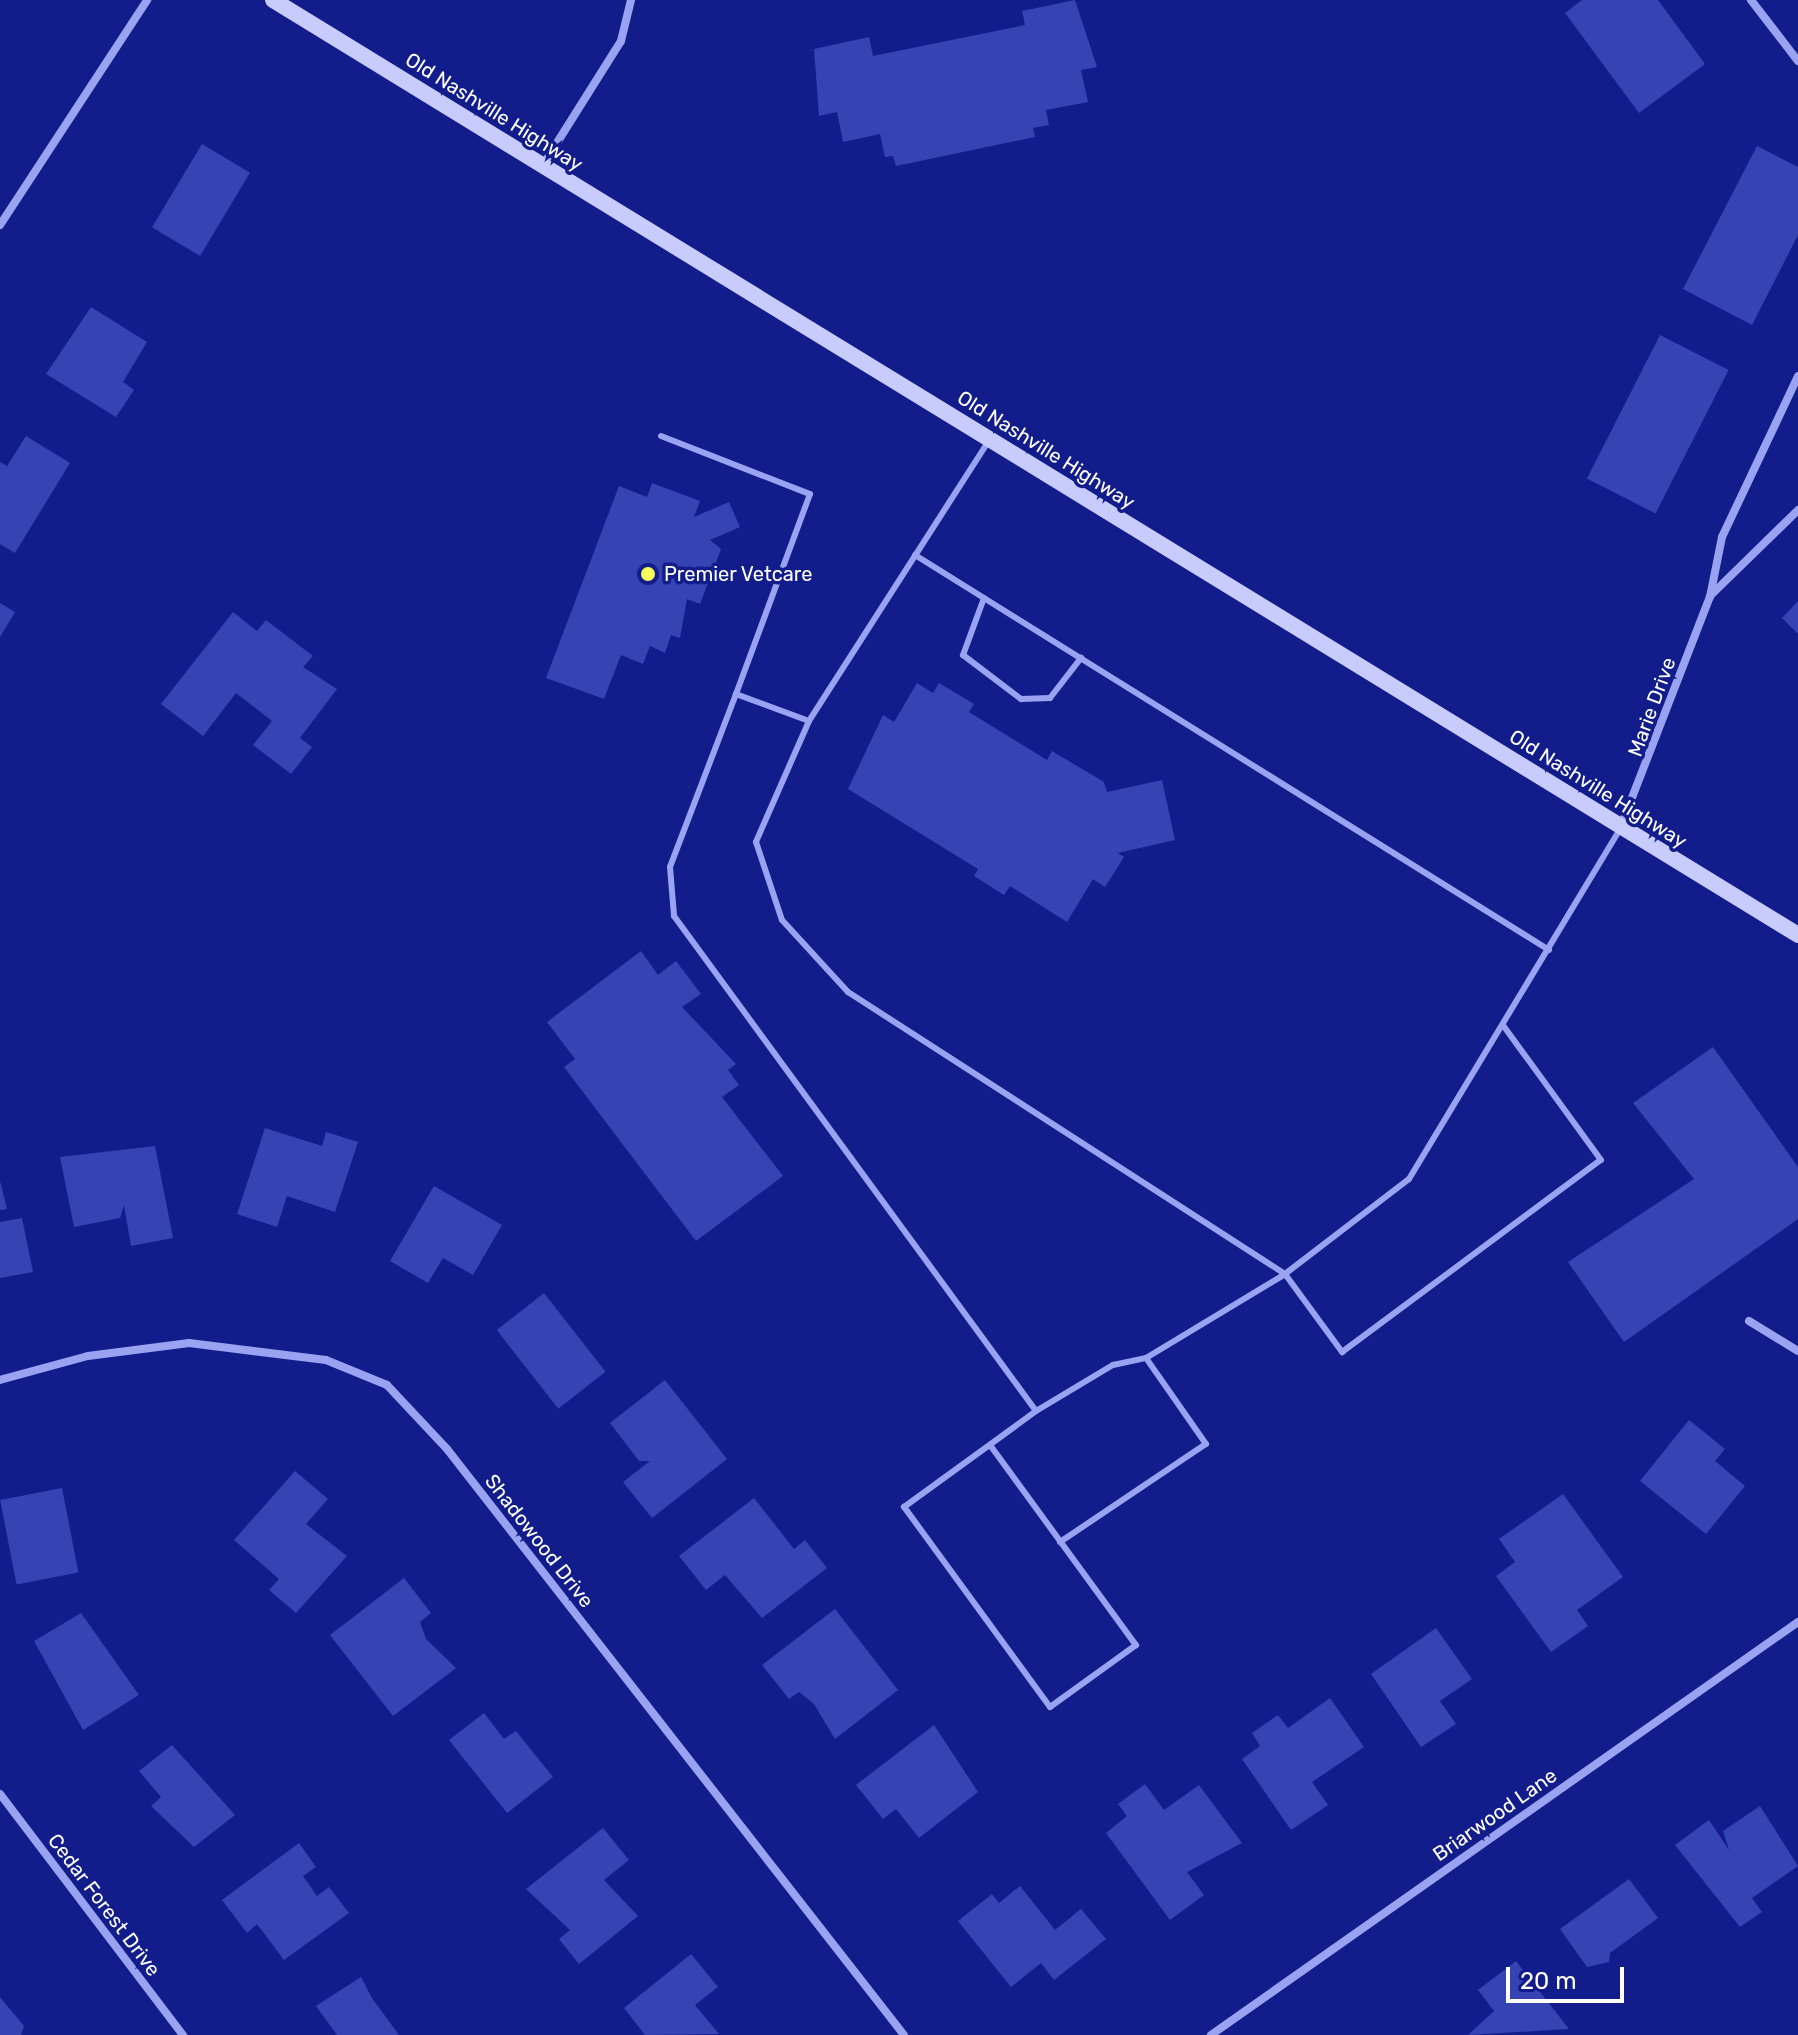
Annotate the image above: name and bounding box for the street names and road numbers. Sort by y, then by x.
street label: Old Nashville Highway [401,48,587,176]
street label: Old Nashville Highway [953,386,1139,514]
street label: Marie Drive [1623,654,1681,760]
street label: Old Nashville Highway [1505,725,1691,853]
street label: Shadowood Drive [480,1470,598,1612]
street label: Briarwood Lane [1428,1763,1562,1867]
street label: Cedar Forest Drive [42,1829,166,1981]

